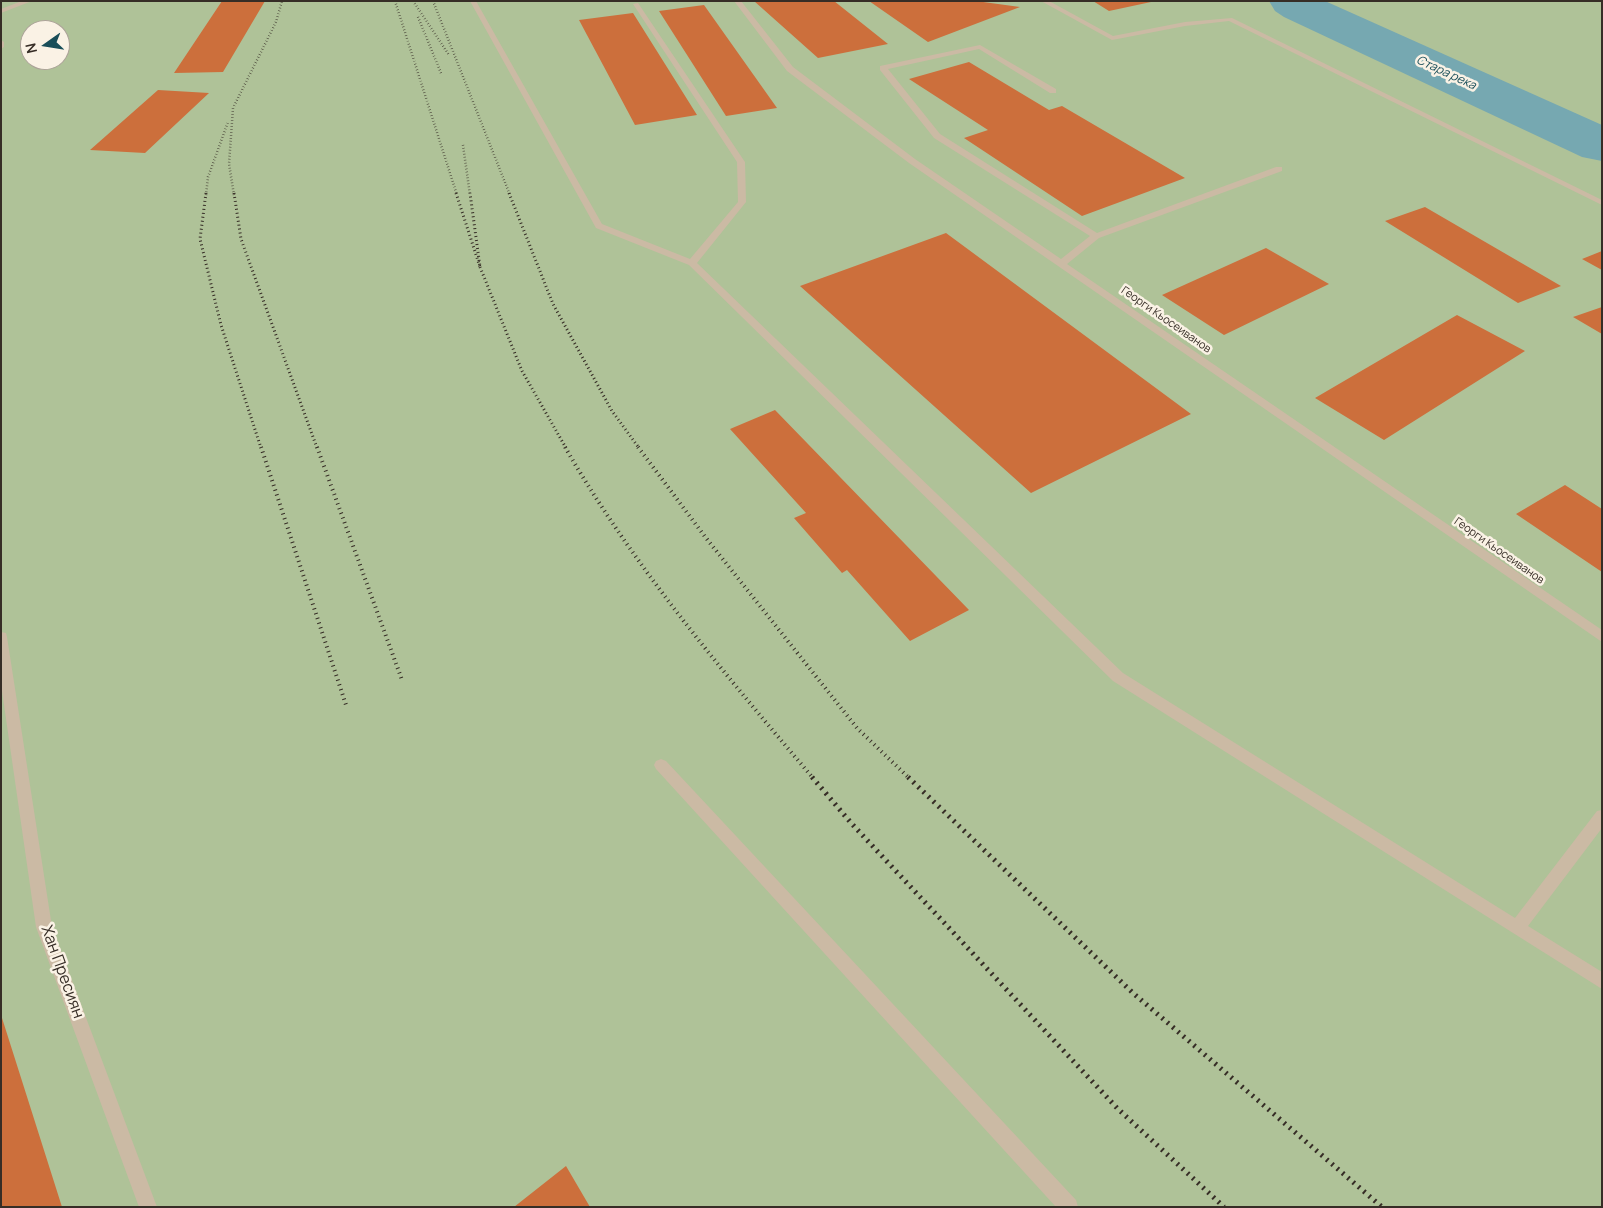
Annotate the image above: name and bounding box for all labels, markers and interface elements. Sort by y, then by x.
north arrow [20,20,70,70]
text: N [20,41,41,55]
water label: Стара река [1414,53,1478,93]
street label: Георги Кьосеиванов [1119,284,1213,356]
street label: Георги Кьосеиванов [1452,515,1546,587]
street label: Хан Пресиян [36,923,88,1021]

